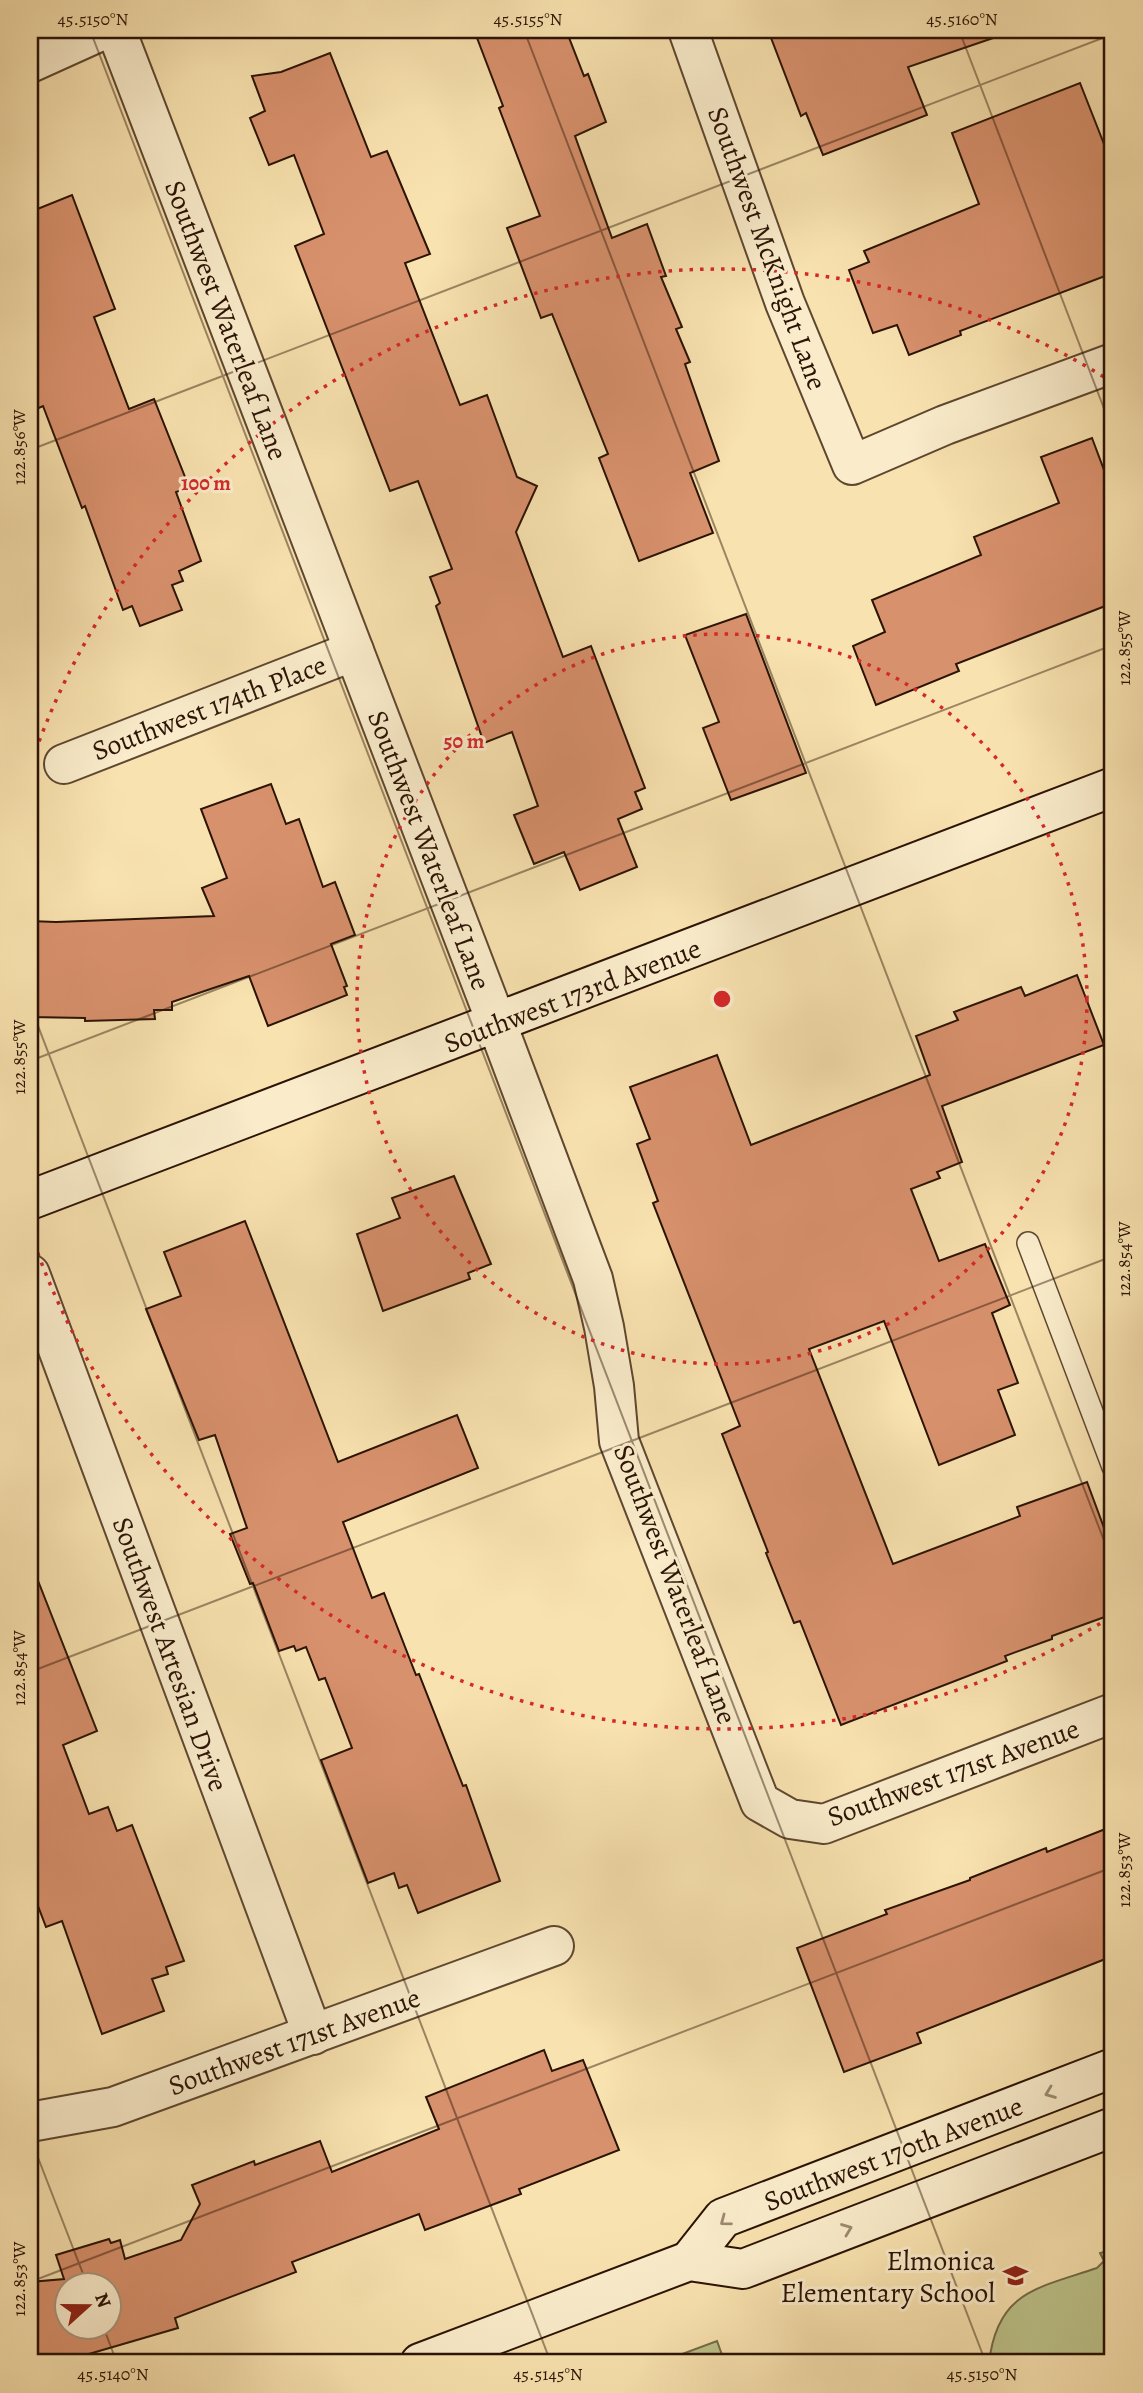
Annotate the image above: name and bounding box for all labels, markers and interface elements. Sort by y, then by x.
text: 45.5150°N [58,7,129,31]
text: 45.5155°N [493,7,563,31]
text: 45.5160°N [926,7,998,31]
street label: Southwest McKnight Lane [698,101,836,395]
street label: Southwest Waterleaf Lane [155,175,297,466]
text: 122.856°W [7,409,31,485]
text: 100 m [181,469,231,497]
text: 122.855°W [1112,610,1136,686]
street label: Southwest 174th Place [87,646,332,770]
street label: Southwest Waterleaf Lane [358,705,500,996]
text: 50 m [444,727,485,755]
street label: Southwest 173rd Avenue [438,929,706,1062]
centre of rings [710,987,734,1011]
text: 122.855°W [7,1019,31,1095]
text: 122.854°W [1112,1221,1136,1297]
street label: Southwest Waterleaf Lane [604,1439,746,1730]
street label: Southwest Artesian Drive [103,1512,237,1797]
text: 122.854°W [7,1630,31,1706]
street label: Southwest 171st Avenue [822,1710,1084,1836]
text: 122.853°W [1112,1832,1136,1907]
street label: Southwest 171st Avenue [163,1979,425,2105]
one-way arrow [1044,2084,1056,2098]
street label: Southwest 170th Avenue [759,2087,1028,2221]
one-way arrow [720,2213,732,2225]
one-way arrow [841,2223,853,2237]
text: 122.853°W [7,2241,31,2316]
place label: Elmonica Elementary School [781,2242,995,2312]
school or university icon: Elmonica Elementary School [1001,2262,1029,2290]
north arrow [52,2270,122,2340]
text: N [88,2289,118,2312]
text: 45.5140°N [77,2362,149,2386]
text: 45.5145°N [513,2362,583,2386]
text: 45.5150°N [947,2362,1018,2386]

